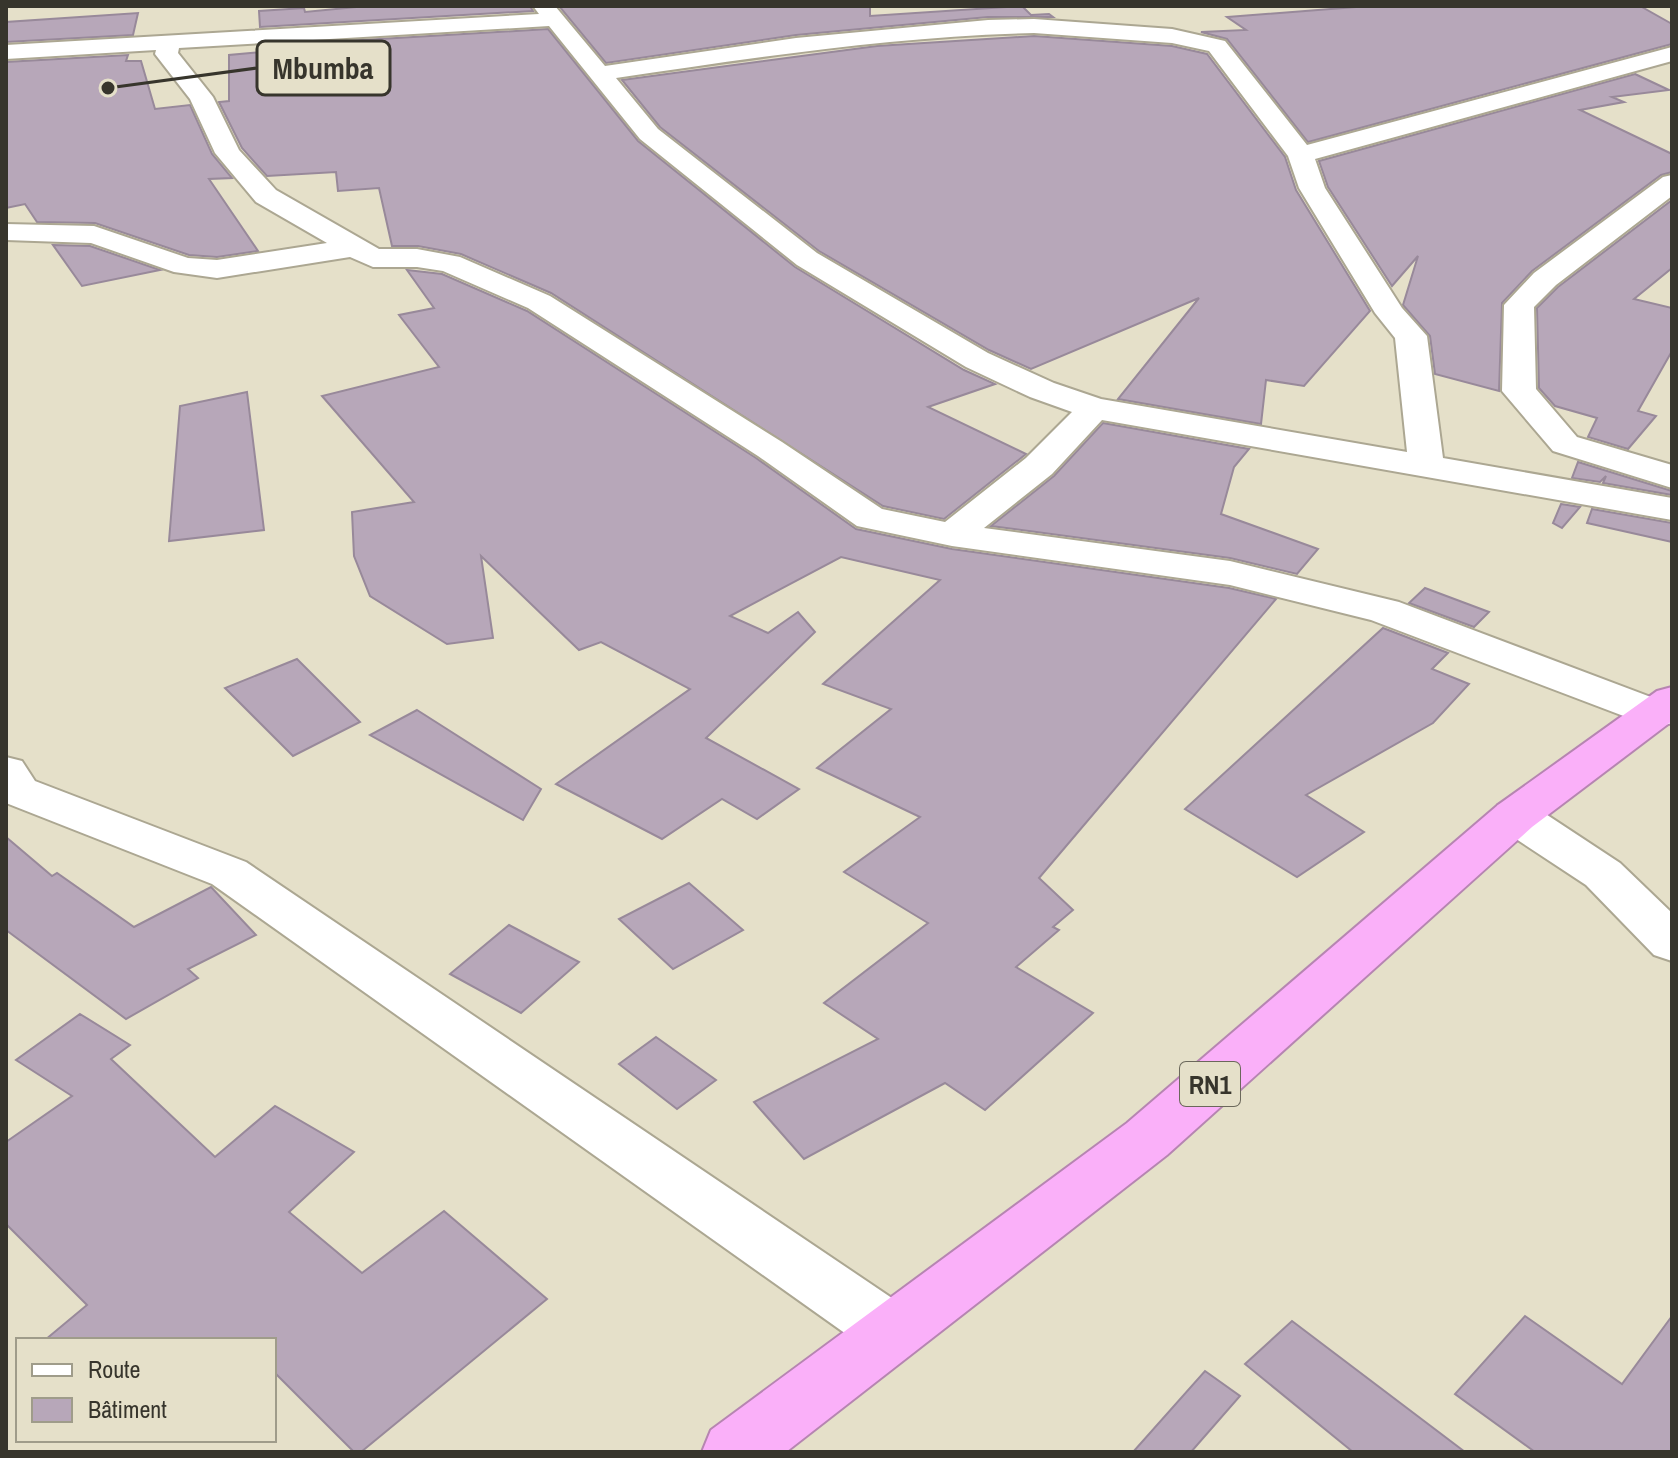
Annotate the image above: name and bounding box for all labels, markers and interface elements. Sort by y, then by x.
callout: Mbumba [257,41,390,95]
text: Mbumba [272,48,374,88]
road number: RN1 [1180,1062,1240,1106]
legend [16,1338,276,1442]
text: Route [88,1353,141,1385]
text: Bâtiment [88,1393,167,1425]

